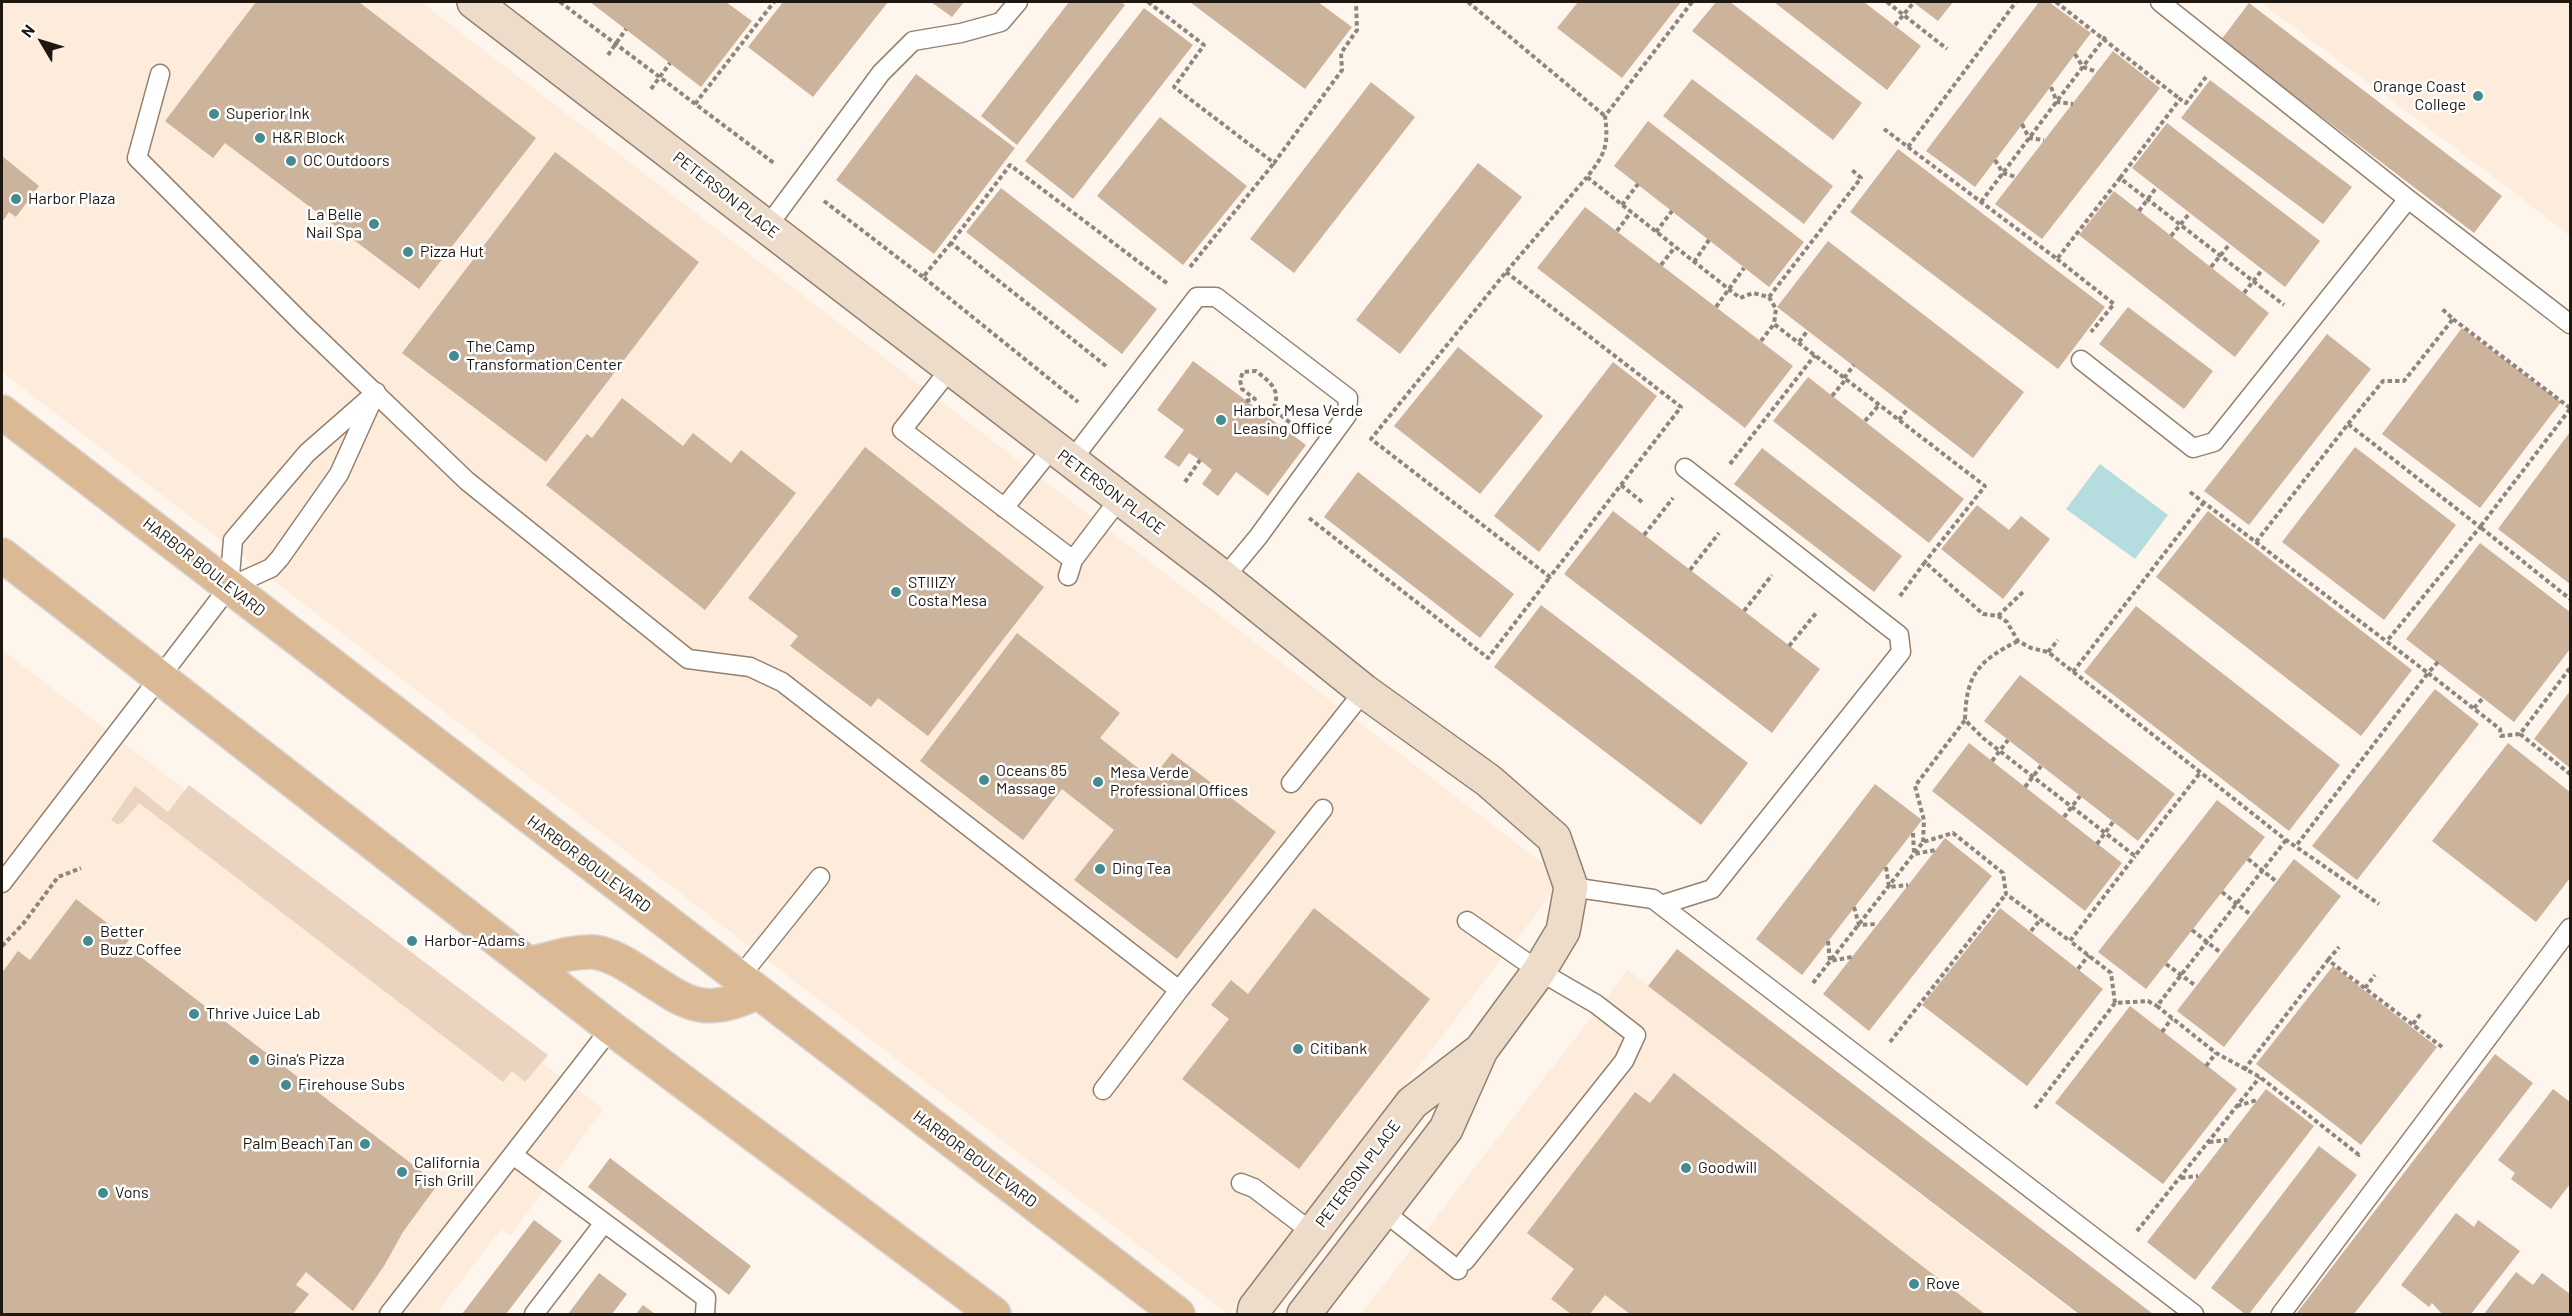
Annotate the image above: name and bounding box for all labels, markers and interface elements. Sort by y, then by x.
north arrow [12,12,72,72]
text: N [17,21,38,41]
place label: Orange Coast College [2373,77,2466,115]
marker: Orange Coast College [2471,89,2485,103]
place label: Superior Ink [226,104,310,124]
marker: Superior Ink [207,107,221,121]
place label: H&R Block [272,128,345,148]
marker: H&R Block [253,131,267,145]
street label: PETERSON PLACE [669,148,783,242]
place label: OC Outdoors [303,151,390,171]
marker: OC Outdoors [284,154,298,168]
place label: Harbor Plaza [28,189,115,209]
marker: Harbor Plaza [9,192,23,206]
place label: La Belle Nail Spa [306,205,362,243]
marker: La Belle Nail Spa [367,217,381,231]
place label: Pizza Hut [420,242,484,262]
marker: Pizza Hut [401,245,415,259]
place label: The Camp Transformation Center [466,337,623,375]
marker: The Camp Transformation Center [447,349,461,363]
place label: Harbor Mesa Verde Leasing Office [1233,401,1363,439]
marker: Harbor Mesa Verde Leasing Office [1214,413,1228,427]
street label: PETERSON PLACE [1054,445,1168,539]
street label: HARBOR BOULEVARD [139,513,269,621]
place label: STIIIZY Costa Mesa [908,573,987,611]
marker: STIIIZY Costa Mesa [889,585,903,599]
place label: Oceans 85 Massage [996,761,1067,799]
place label: Mesa Verde Professional Offices [1110,763,1248,801]
marker: Oceans 85 Massage [977,773,991,787]
marker: Mesa Verde Professional Offices [1091,775,1105,789]
street label: HARBOR BOULEVARD [523,811,655,917]
place label: Ding Tea [1112,859,1171,879]
marker: Ding Tea [1093,862,1107,876]
place label: Better Buzz Coffee [100,922,182,960]
place label: Harbor-Adams [424,931,525,951]
marker: Better Buzz Coffee [81,934,95,948]
marker: Harbor-Adams [405,934,419,948]
place label: Thrive Juice Lab [206,1004,321,1024]
marker: Thrive Juice Lab [187,1007,201,1021]
place label: Citibank [1310,1039,1367,1059]
marker: Citibank [1291,1042,1305,1056]
place label: Gina’s Pizza [266,1050,345,1070]
marker: Gina’s Pizza [247,1053,261,1067]
place label: Firehouse Subs [298,1075,405,1095]
marker: Firehouse Subs [279,1078,293,1092]
street label: HARBOR BOULEVARD [909,1106,1041,1212]
street label: PETERSON PLACE [1311,1117,1405,1231]
place label: Palm Beach Tan [243,1134,353,1154]
marker: Palm Beach Tan [358,1137,372,1151]
place label: California Fish Grill [414,1153,480,1191]
place label: Goodwill [1698,1158,1757,1178]
marker: Goodwill [1679,1161,1693,1175]
marker: California Fish Grill [395,1165,409,1179]
place label: Vons [115,1183,149,1203]
marker: Vons [96,1186,110,1200]
place label: Rove [1926,1274,1960,1294]
marker: Rove [1907,1277,1921,1291]

